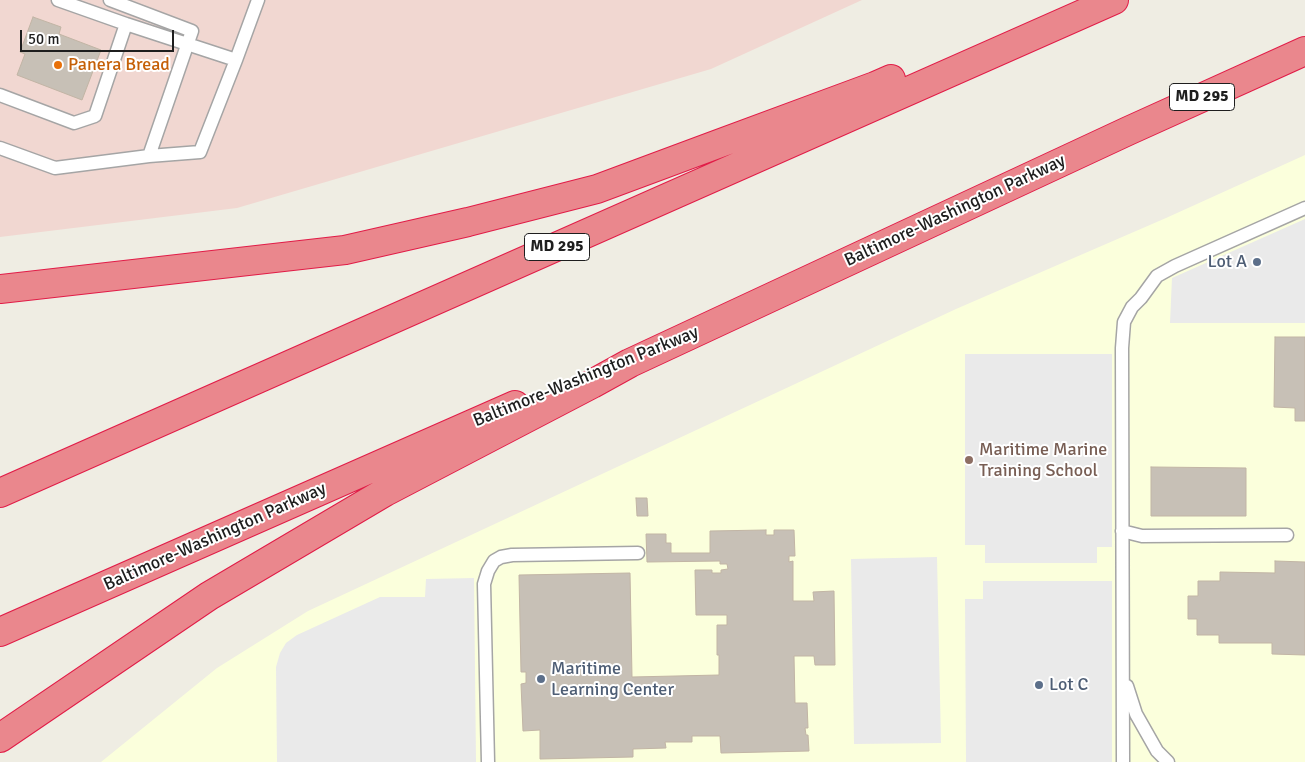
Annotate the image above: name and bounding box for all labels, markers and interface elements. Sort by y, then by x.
scale bar [22,20,176,52]
text: 50 m [28,30,59,48]
place label: Panera Bread [68,54,170,76]
marker: Panera Bread [52,59,64,71]
road number: MD 295 [1170,84,1234,110]
street label: Baltimore-Washington Parkway [841,150,1069,272]
road number: MD 295 [524,233,590,260]
place label: Lot A [1208,251,1247,273]
marker: Lot A [1251,256,1263,268]
street label: Baltimore-Washington Parkway [470,322,702,432]
place label: Maritime Marine Training School [979,439,1107,482]
marker: Maritime Marine Training School [963,454,975,466]
street label: Baltimore-Washington Parkway [100,478,330,596]
place label: Maritime Learning Center [551,658,674,701]
marker: Maritime Learning Center [535,673,547,685]
place label: Lot C [1049,674,1088,696]
marker: Lot C [1033,679,1045,691]

